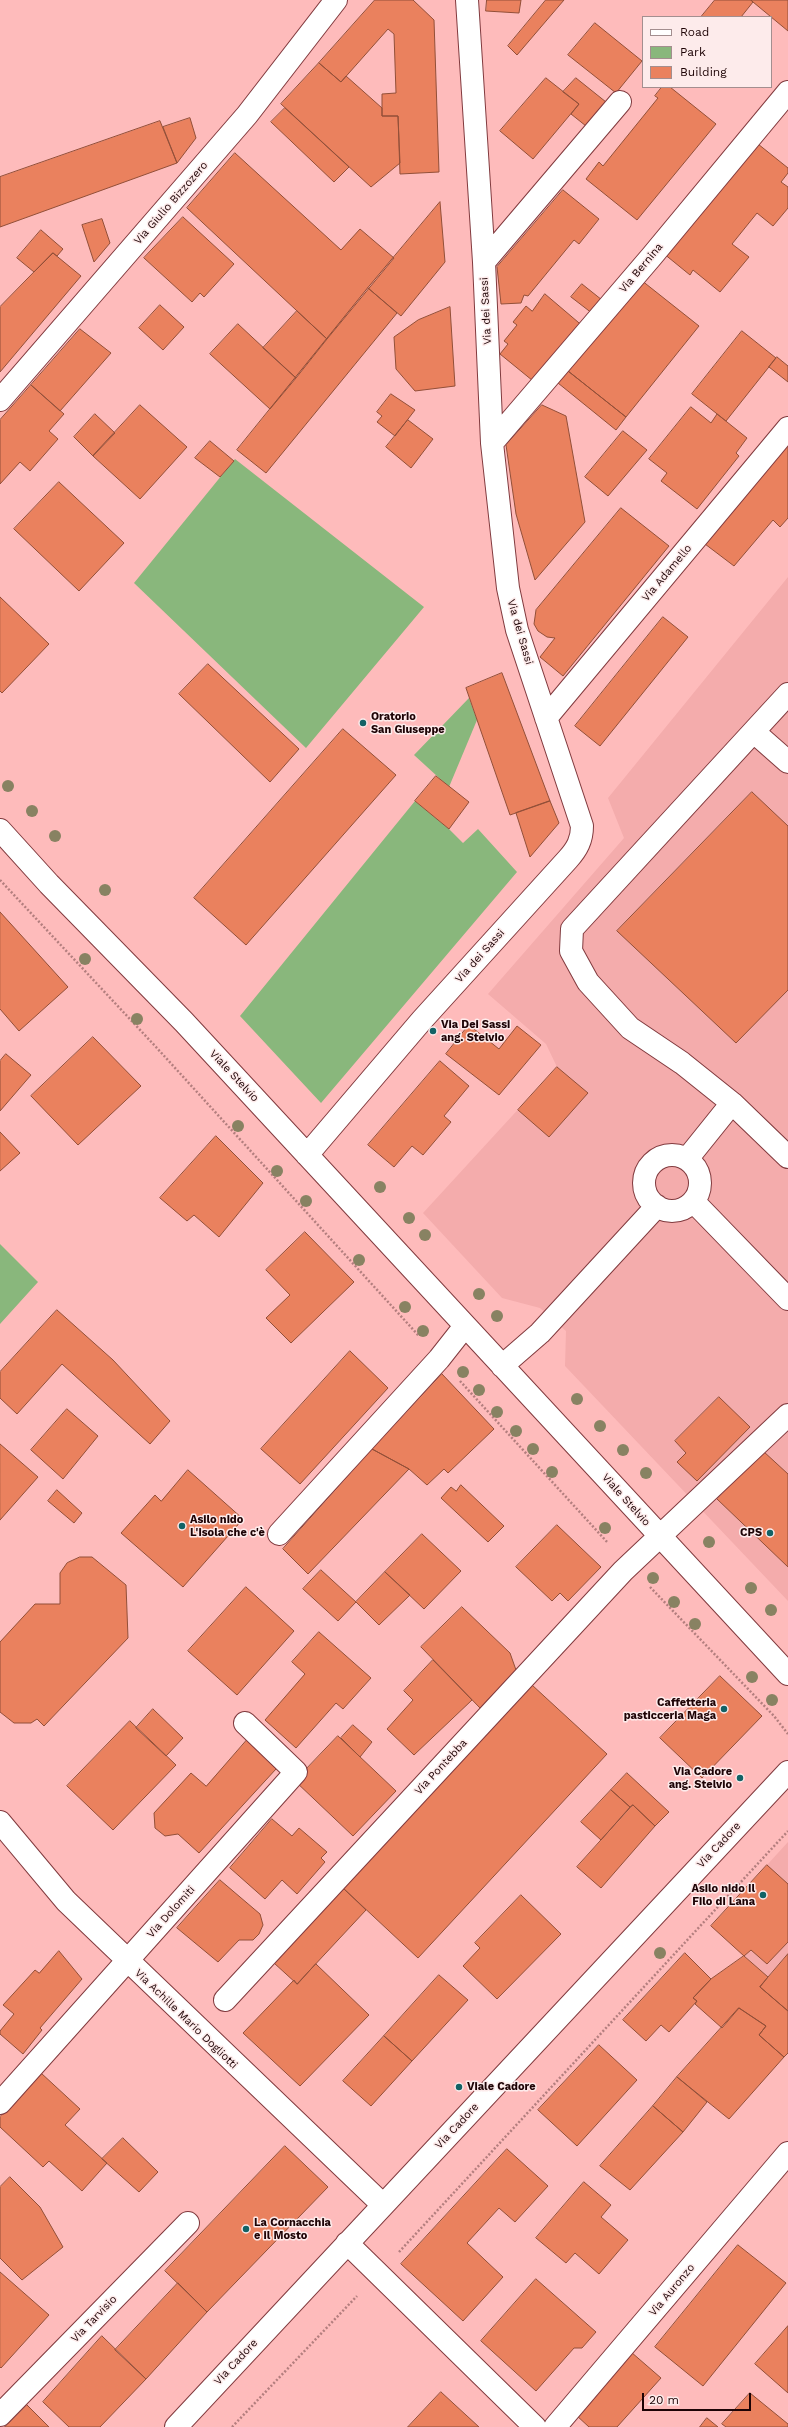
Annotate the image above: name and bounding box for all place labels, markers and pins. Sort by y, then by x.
place label: Oratorio San Giuseppe [371,710,445,736]
marker: Oratorio San Giuseppe [358,718,368,728]
place label: Via Dei Sassi ang. Stelvio [441,1018,510,1044]
marker: Via Dei Sassi ang. Stelvio [428,1026,438,1036]
place label: Asilo nido L'isola che c'è [190,1513,265,1539]
marker: Asilo nido L'isola che c'è [177,1521,187,1531]
place label: CPS [740,1526,762,1540]
marker: CPS [765,1528,775,1538]
place label: Caffetteria pasticceria Maga [624,1696,716,1722]
marker: Caffetteria pasticceria Maga [719,1704,729,1714]
place label: Via Cadore ang. Stelvio [669,1765,732,1791]
marker: Via Cadore ang. Stelvio [735,1773,745,1783]
place label: Asilo nido Il Filo di Lana [691,1882,755,1908]
marker: Asilo nido Il Filo di Lana [758,1890,768,1900]
place label: Viale Cadore [467,2080,536,2094]
marker: Viale Cadore [454,2082,464,2092]
place label: La Cornacchia e il Mosto [254,2216,331,2242]
marker: La Cornacchia e il Mosto [241,2224,251,2234]

